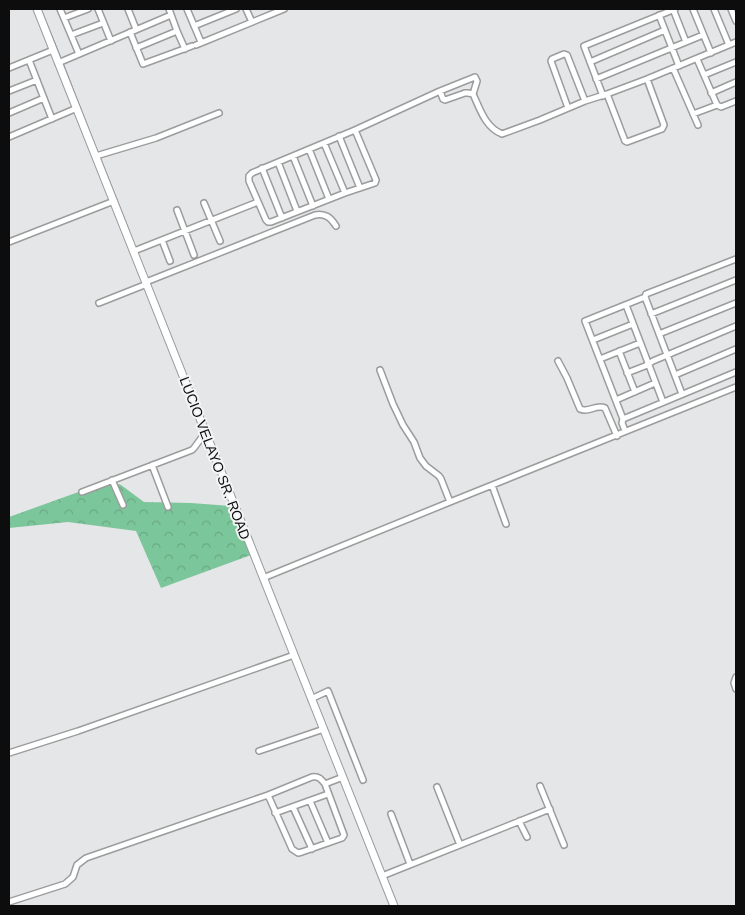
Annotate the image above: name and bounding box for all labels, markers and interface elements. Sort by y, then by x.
street label: LUCIO VELAYO SR. ROAD [176,374,254,542]

